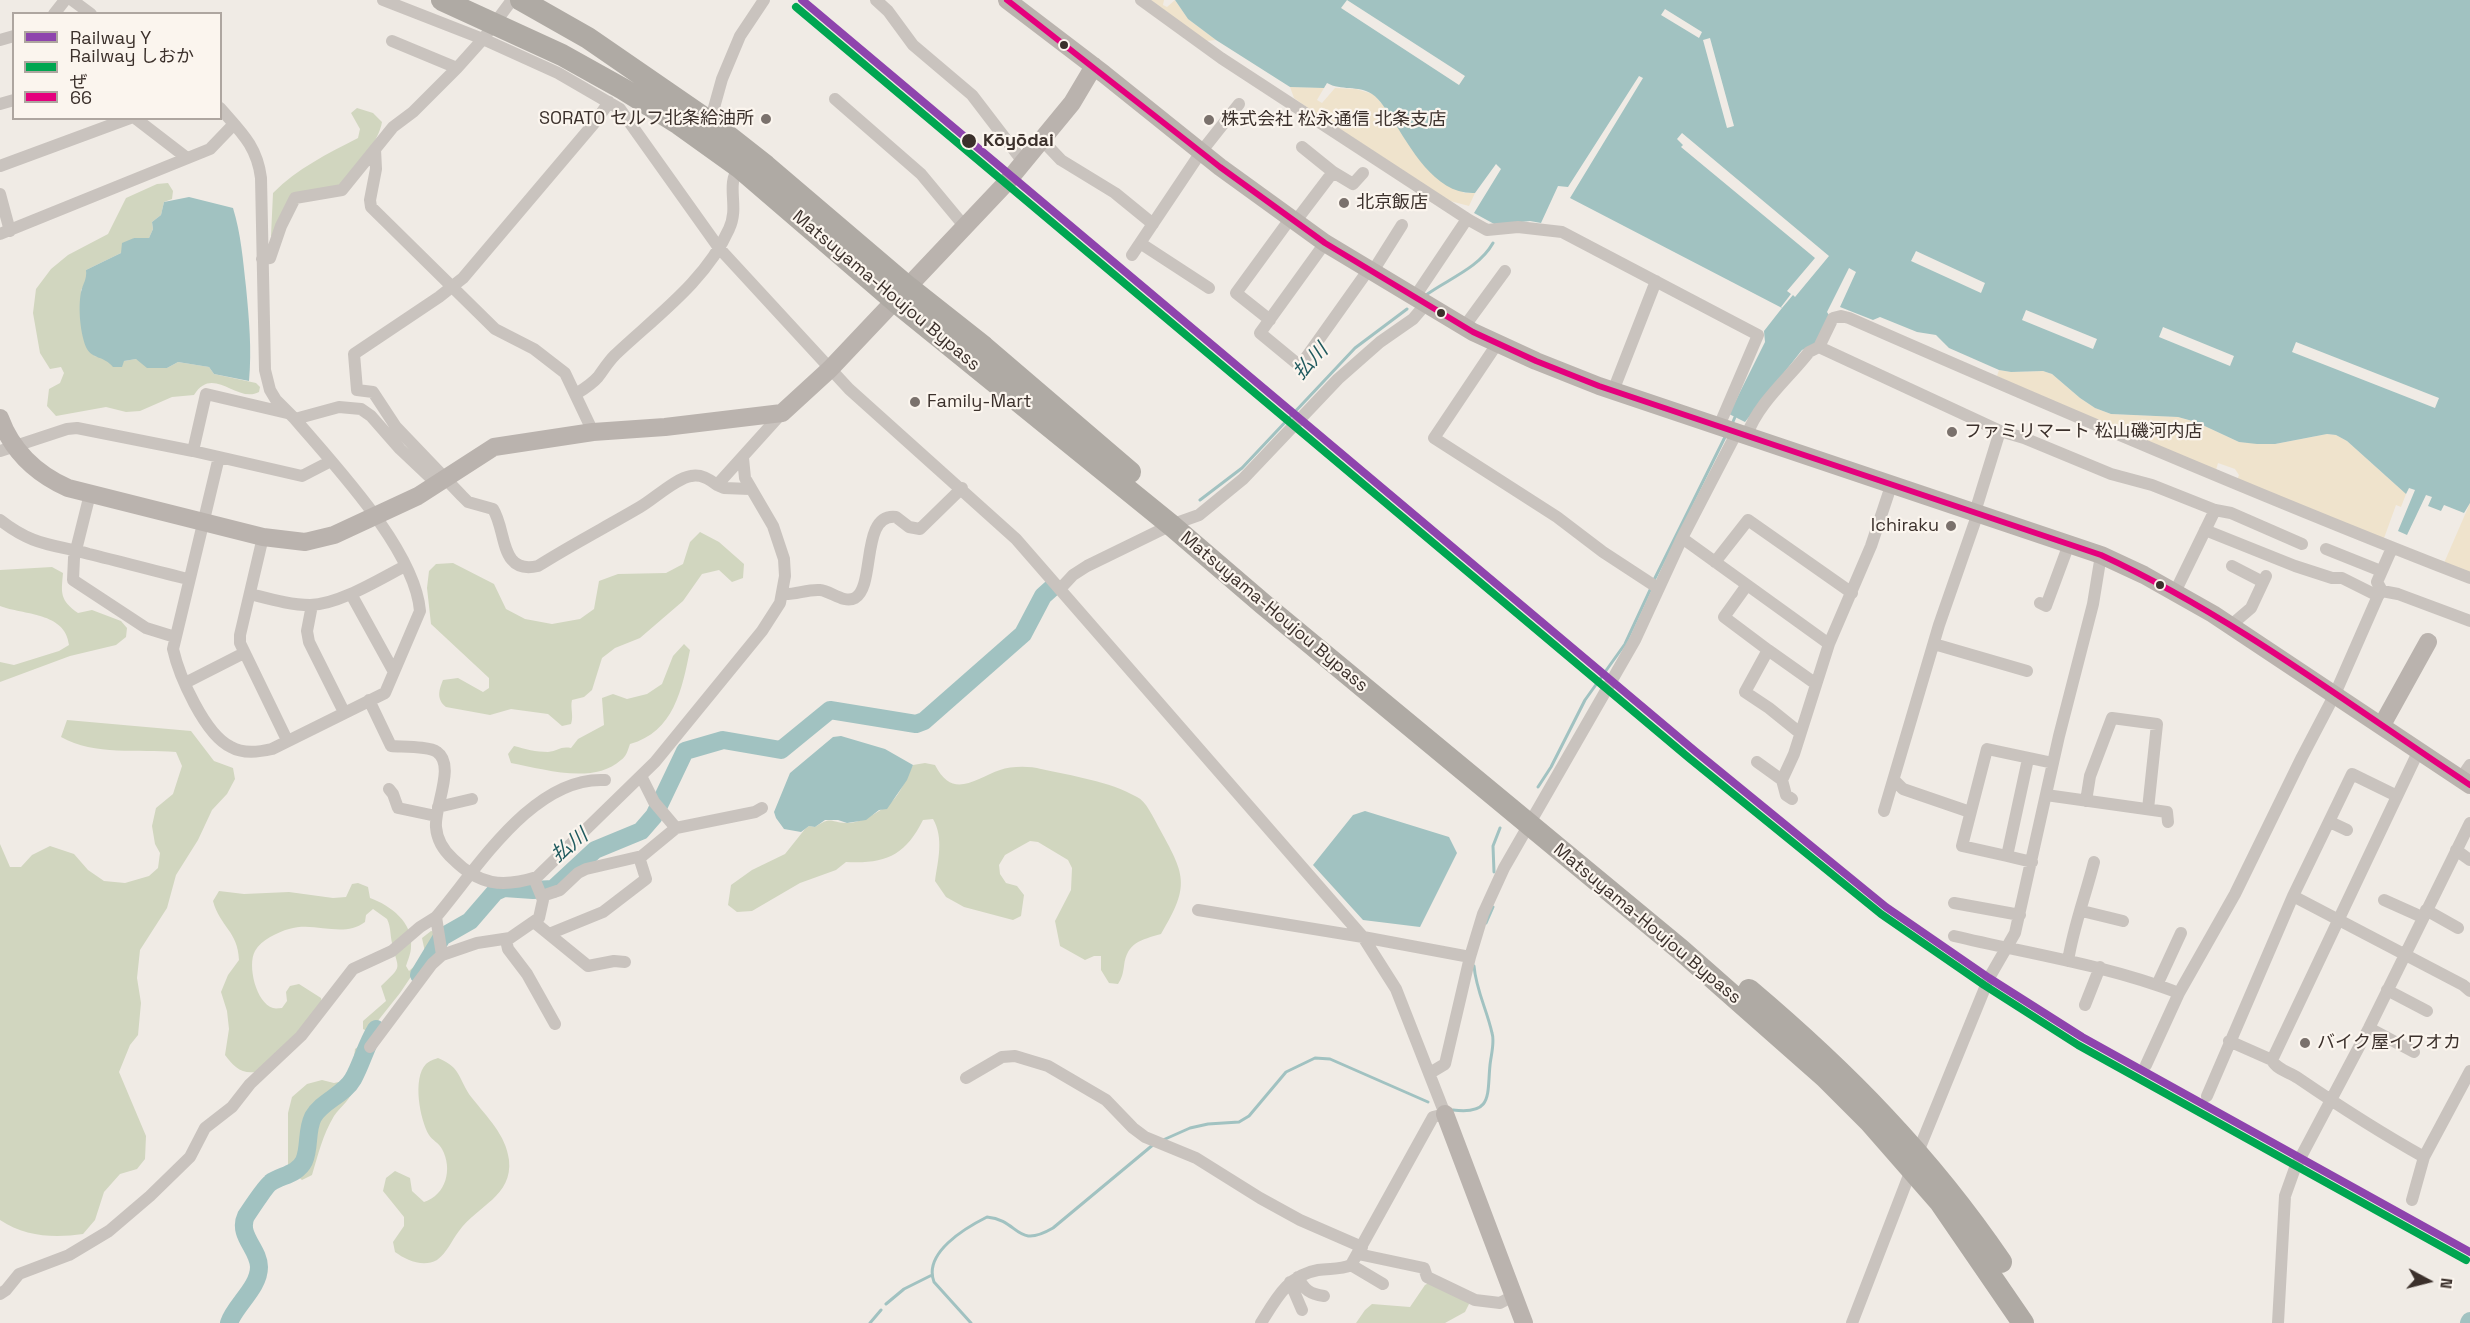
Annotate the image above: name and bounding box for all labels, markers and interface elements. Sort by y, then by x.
legend [12,12,222,120]
text: Railway Y [70,26,151,49]
unlabelled marker [1058,39,1070,51]
text: Railway しおかぜ [70,44,194,93]
text: 66 [70,86,92,109]
place label: SORATO セルフ北条給油所 [539,108,754,130]
place label: 株式会社 松永通信 北条支店 [1221,109,1446,131]
marker: SORATO セルフ北条給油所 [759,112,773,126]
marker: 株式会社 松永通信 北条支店 [1202,113,1216,127]
place label: Kōyōdai [983,130,1054,152]
marker: Kōyōdai [960,132,978,150]
place label: 北京飯店 [1356,192,1428,214]
marker: 北京飯店 [1337,196,1351,210]
street label: Matsuyama-Houjou Bypass [788,206,984,376]
unlabelled marker [1435,307,1447,319]
water label: 払川 [1289,339,1333,385]
place label: Family-Mart [927,391,1031,413]
marker: Family-Mart [908,395,922,409]
place label: ファミリマート 松山磯河内店 [1964,421,2203,443]
marker: ファミリマート 松山磯河内店 [1945,425,1959,439]
place label: Ichiraku [1871,515,1939,537]
marker: Ichiraku [1944,519,1958,533]
street label: Matsuyama-Houjou Bypass [1176,527,1372,697]
unlabelled marker [2154,579,2166,591]
water label: 払川 [547,824,593,868]
street label: Matsuyama-Houjou Bypass [1549,839,1745,1009]
place label: バイク屋イワオカ [2317,1032,2461,1054]
marker: バイク屋イワオカ [2298,1036,2312,1050]
north arrow [2398,1251,2458,1311]
text: N [2435,1277,2457,1290]

